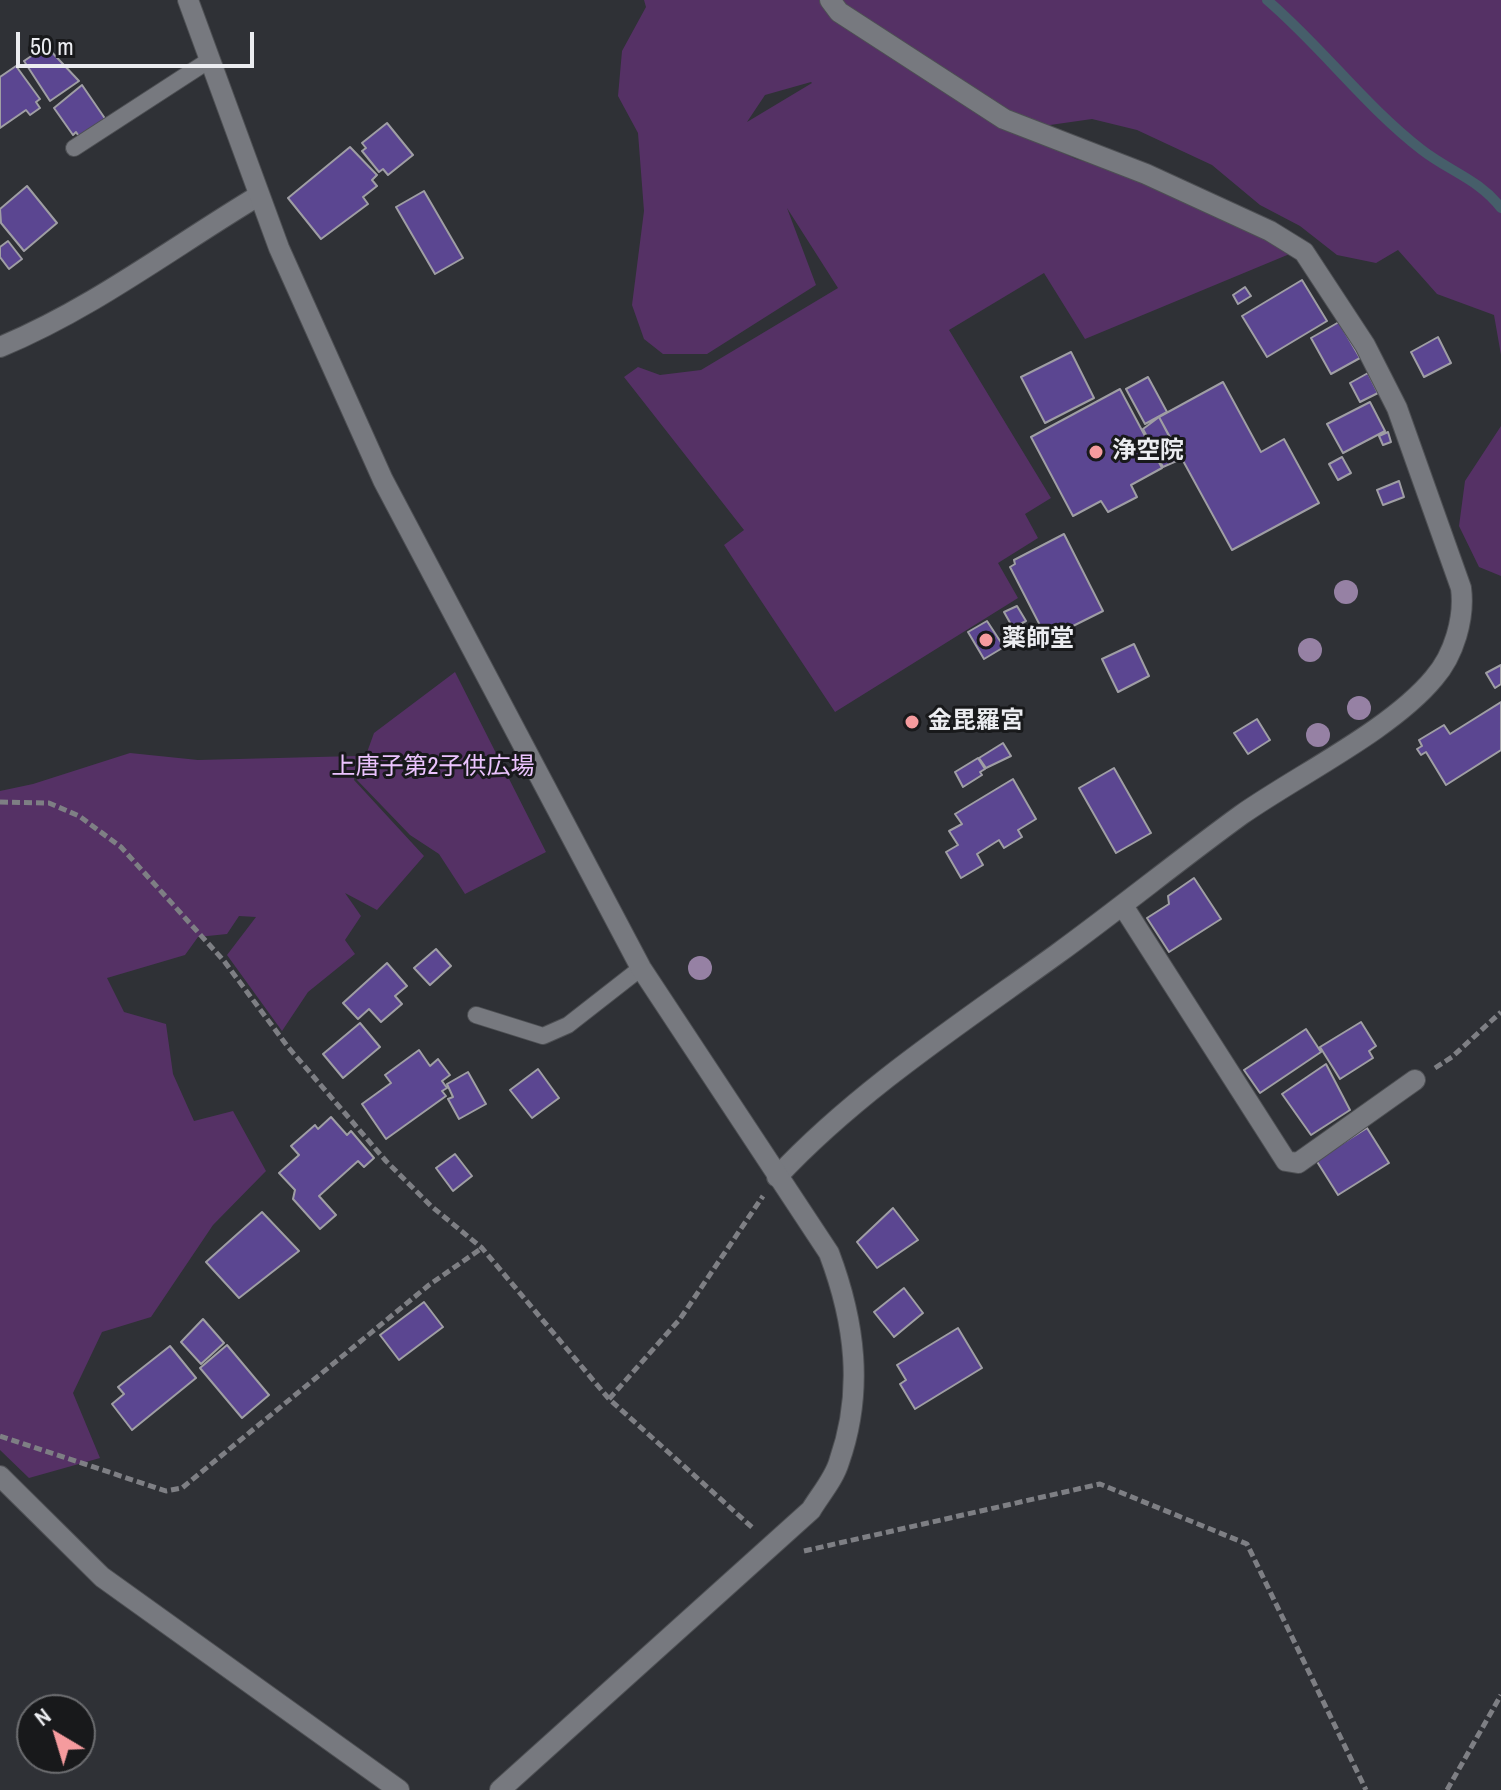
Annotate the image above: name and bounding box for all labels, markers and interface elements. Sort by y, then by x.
scale bar [20,16,258,66]
text: 50 m [30,30,74,62]
place label: 浄空院 [1112,438,1184,466]
marker: 浄空院 [1087,443,1105,461]
place label: 薬師堂 [1002,626,1074,654]
marker: 薬師堂 [977,631,995,649]
place label: 金毘羅宮 [928,708,1024,736]
marker: 金毘羅宮 [903,713,921,731]
park label: 上唐子第2子供広場 [332,754,534,782]
north arrow [16,1694,96,1774]
text: N [28,1701,57,1732]

